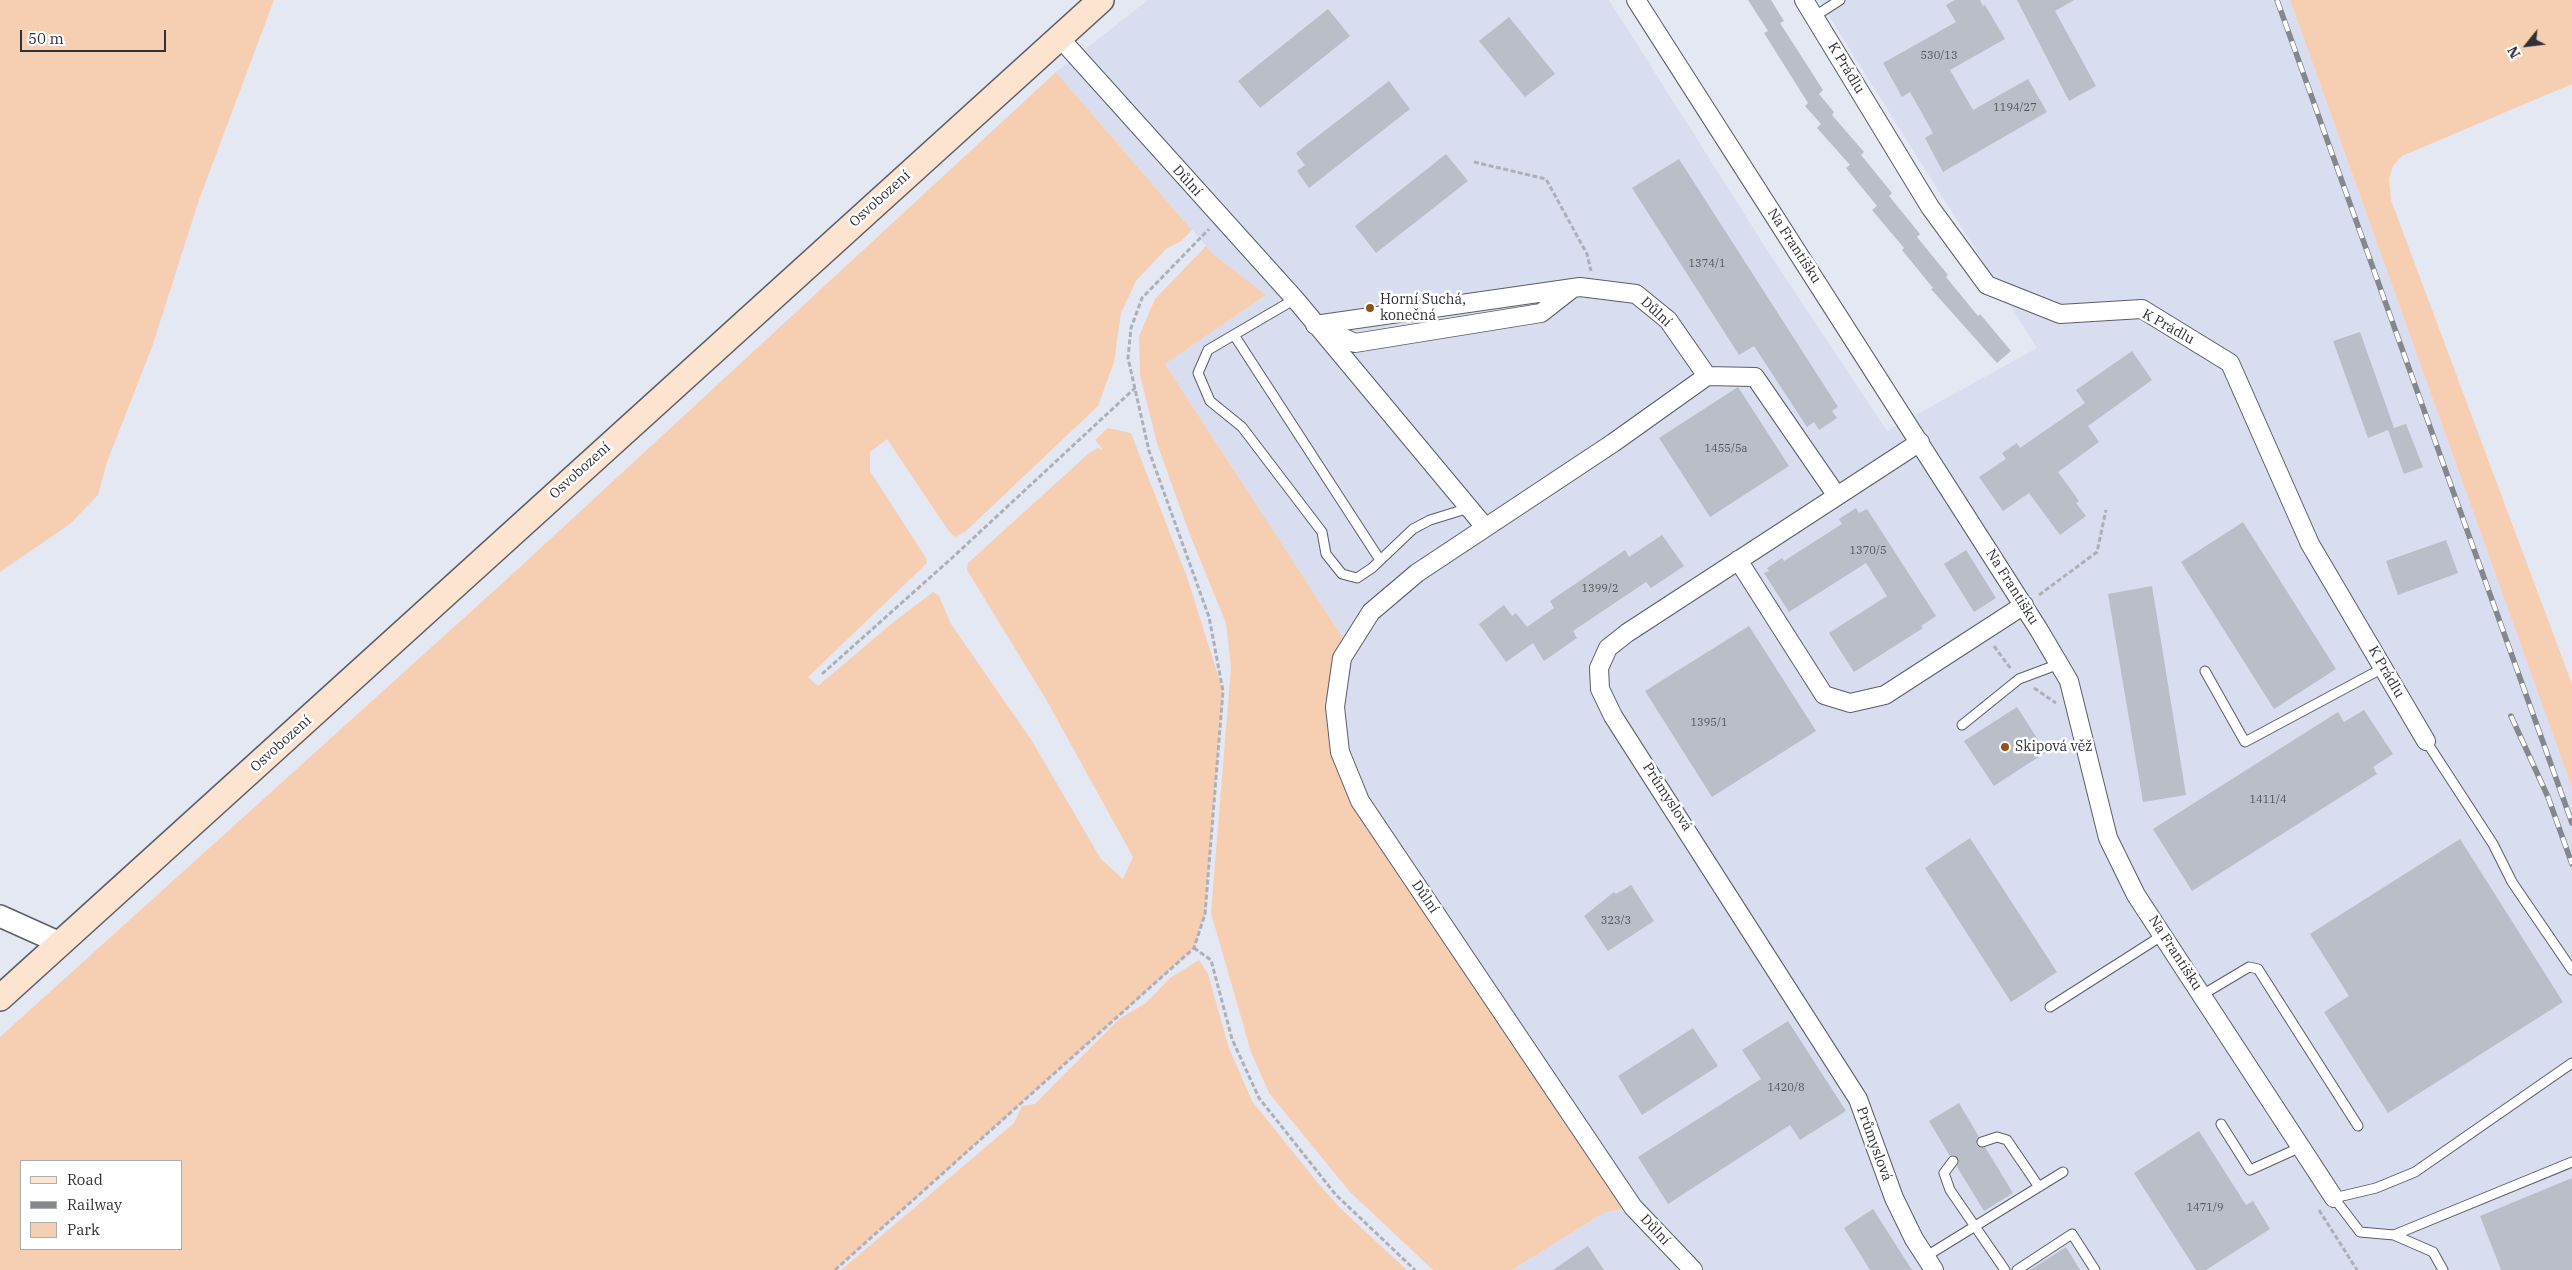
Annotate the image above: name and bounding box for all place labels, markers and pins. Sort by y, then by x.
place label: Horní Suchá, konečná [1380,292,1466,324]
marker: Horní Suchá, konečná [1364,302,1376,314]
place label: Skipová věž [2015,739,2092,755]
marker: Skipová věž [1999,741,2011,753]

